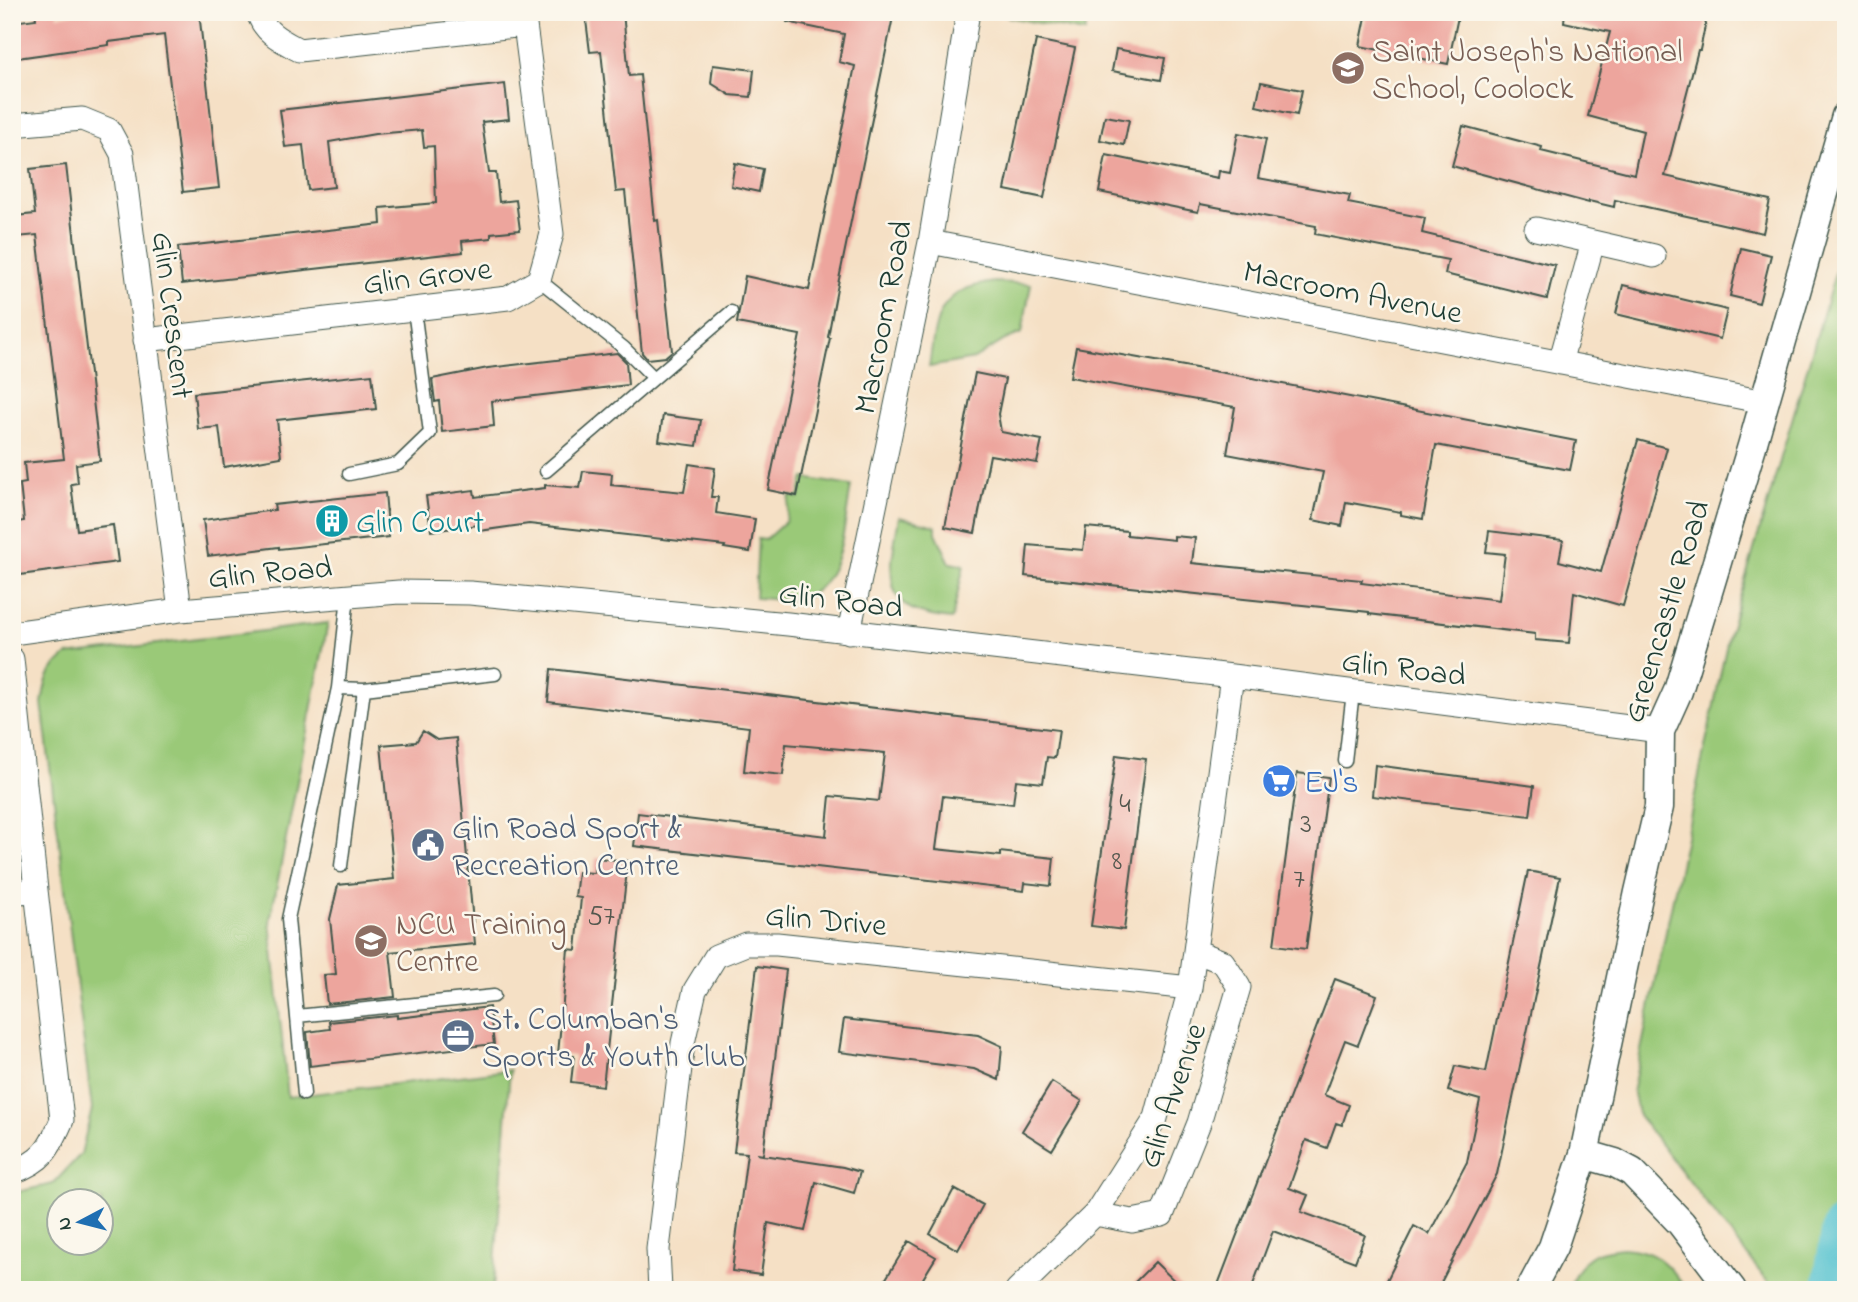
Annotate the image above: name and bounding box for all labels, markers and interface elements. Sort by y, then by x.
place label: Saint Joseph's National School, Coolock [1372,30,1683,114]
school or university icon: Saint Joseph's National School, Coolock [1329,49,1367,87]
street label: Macroom Road [844,217,927,419]
street label: Glin Crescent [137,229,204,402]
street label: Glin Grove [360,247,495,310]
street label: Macroom Avenue [1239,250,1467,339]
street label: Greencastle Road [1612,495,1724,729]
place label: Glin Court [356,501,484,548]
building icon: Glin Court [313,502,351,540]
street label: Glin Road [206,546,334,603]
street label: Glin Road [776,572,905,633]
street label: Glin Road [1339,640,1468,701]
place label: EJ's [1304,761,1359,808]
supermarket icon: EJ's [1260,762,1298,800]
house number: 4 [1119,785,1131,826]
house number: 3 [1300,805,1312,846]
place label: Glin Road Sport & Recreation Centre [452,807,683,891]
public building icon: Glin Road Sport & Recreation Centre [409,826,447,864]
house number: 8 [1112,842,1122,883]
house number: 7 [1293,860,1305,901]
street label: Glin Drive [763,894,889,951]
house number: 57 [587,897,615,938]
place label: NCU Training Centre [396,903,566,987]
school or university icon: NCU Training Centre [352,922,390,960]
place label: St. Columban's Sports & Youth Club [482,998,745,1082]
office icon: St. Columban's Sports & Youth Club [439,1017,477,1055]
street label: Glin Avenue [1128,1017,1221,1175]
north arrow [46,1186,116,1256]
text: N [51,1216,80,1232]

